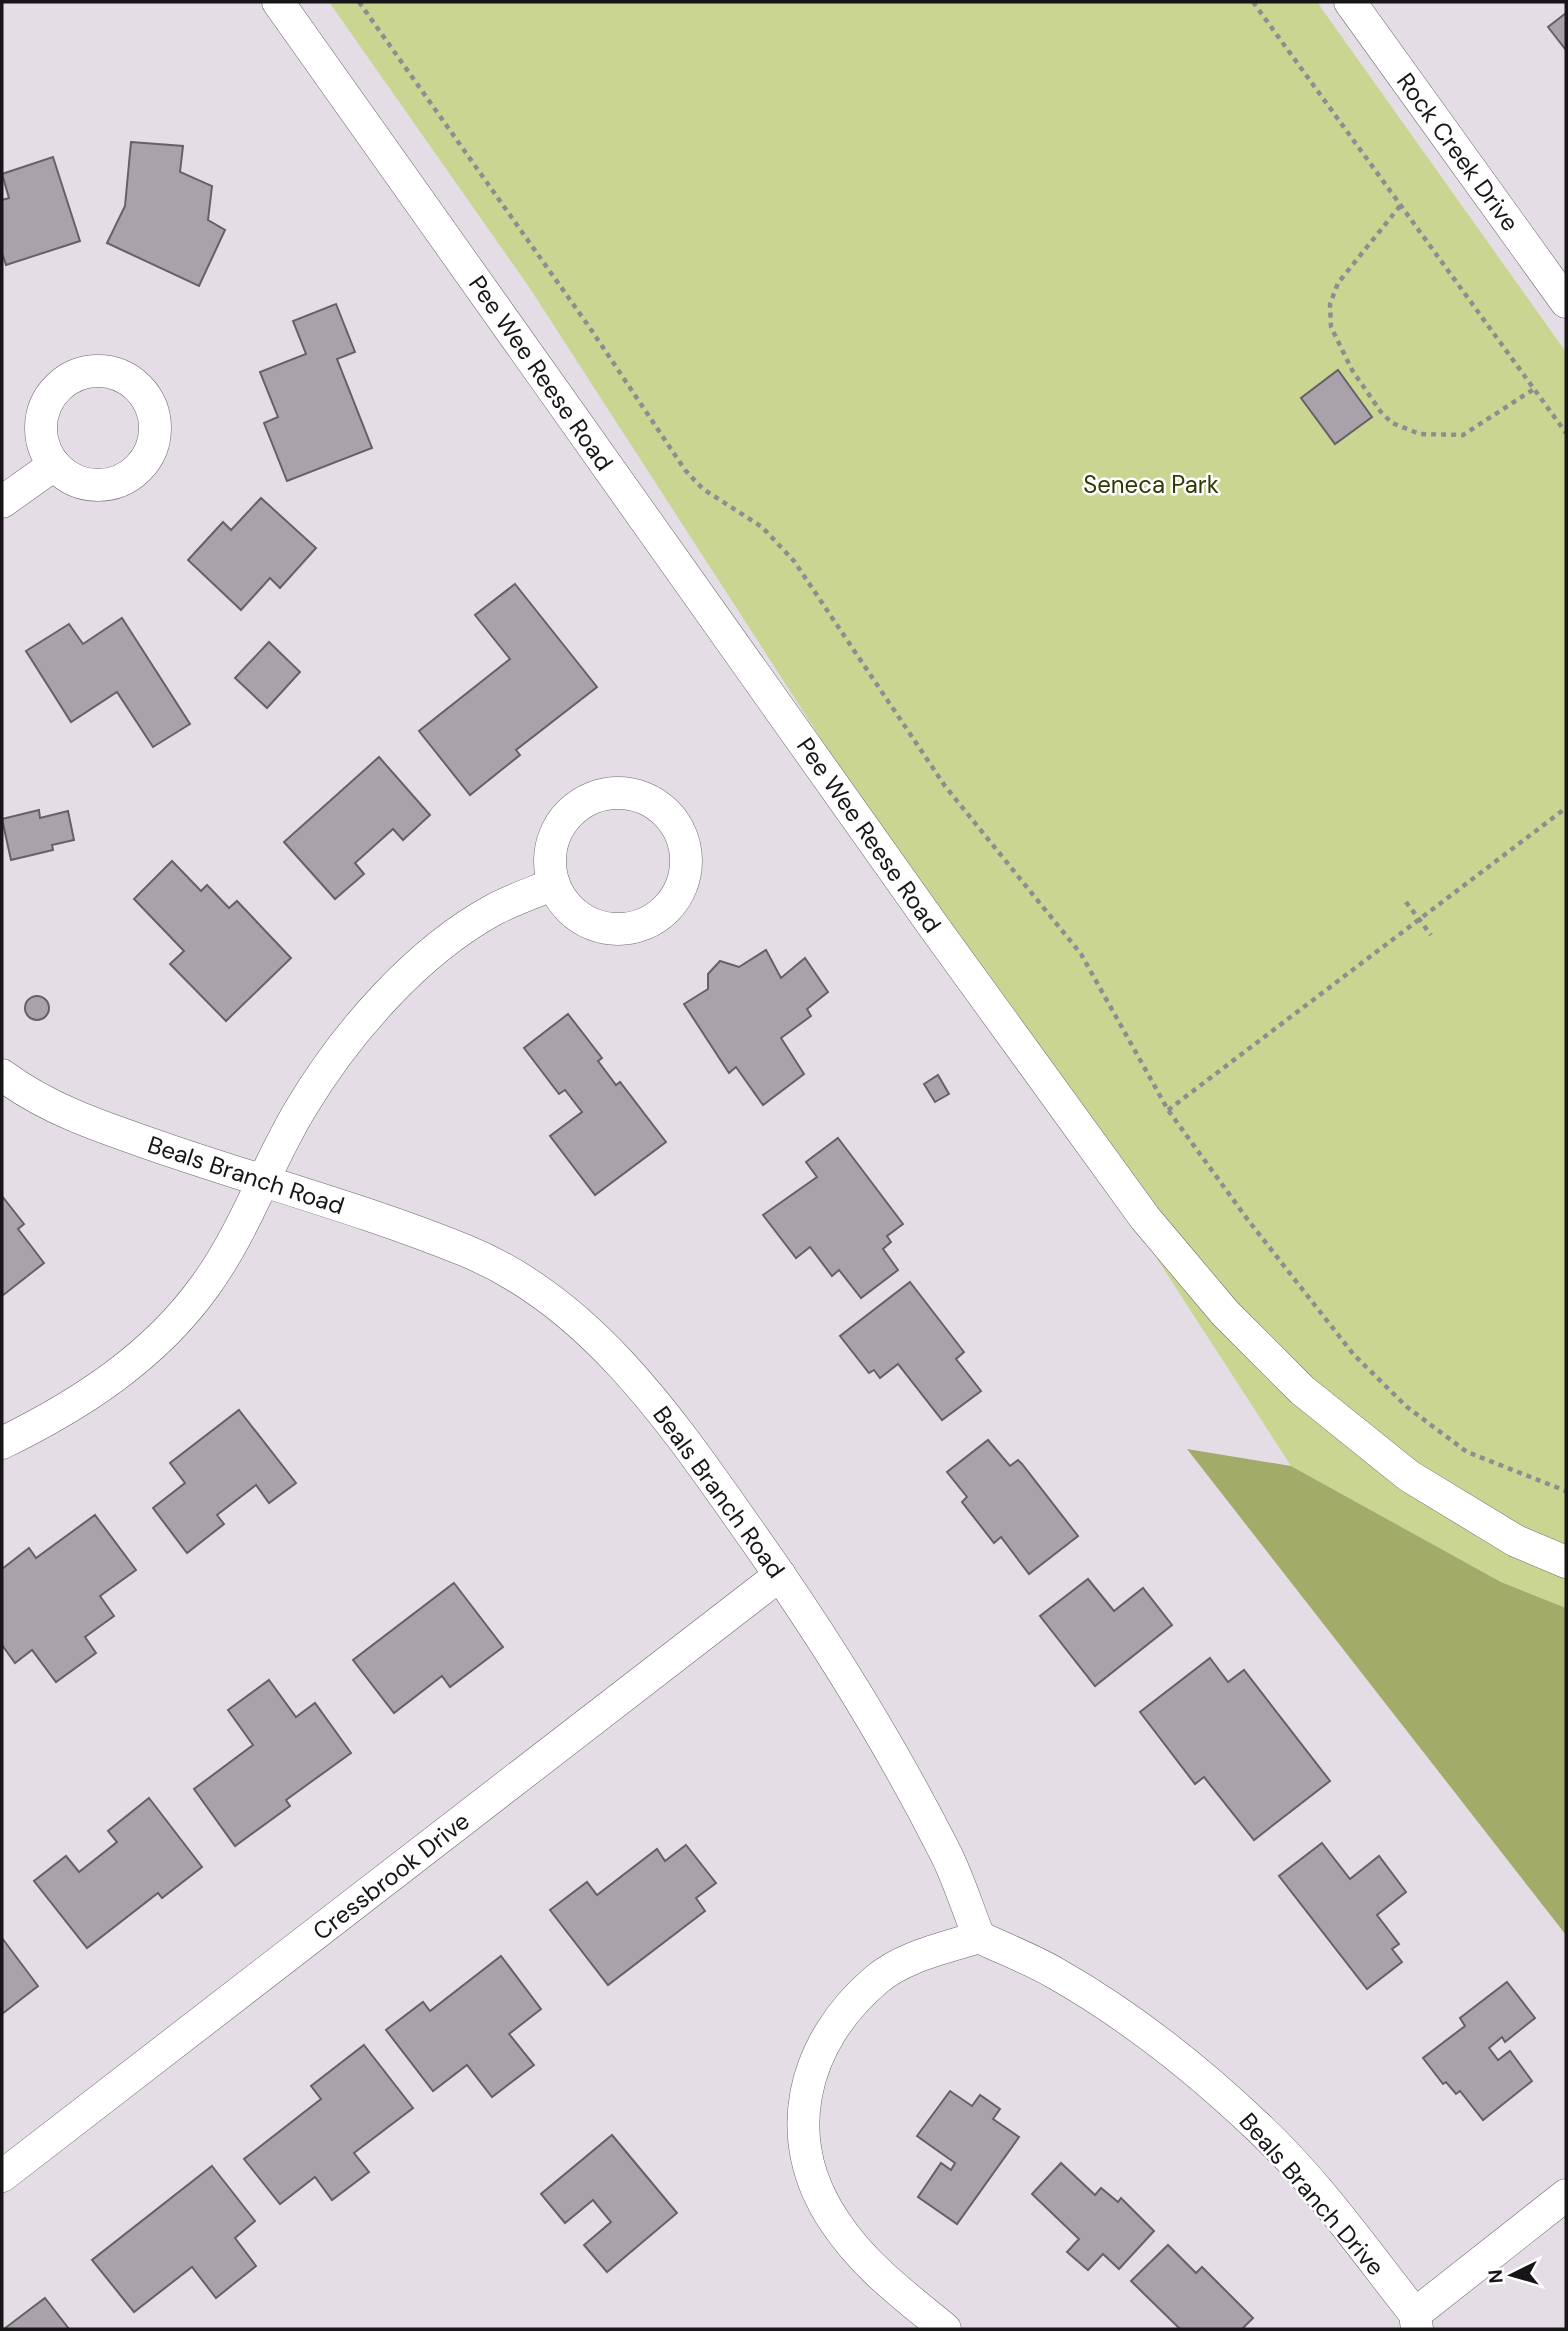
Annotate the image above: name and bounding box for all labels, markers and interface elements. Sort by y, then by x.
street label: Rock Creek Drive [1390,67,1526,237]
street label: Pee Wee Reese Road [462,269,620,477]
park label: Seneca Park [1083,469,1219,500]
street label: Pee Wee Reese Road [790,731,948,939]
street label: Beals Branch Road [144,1129,348,1221]
street label: Beals Branch Road [646,1400,792,1584]
street label: Cressbrook Drive [306,1805,476,1947]
street label: Beals Branch Drive [1233,2106,1391,2282]
north arrow [1477,2240,1547,2310]
text: N [1483,2268,1509,2284]

